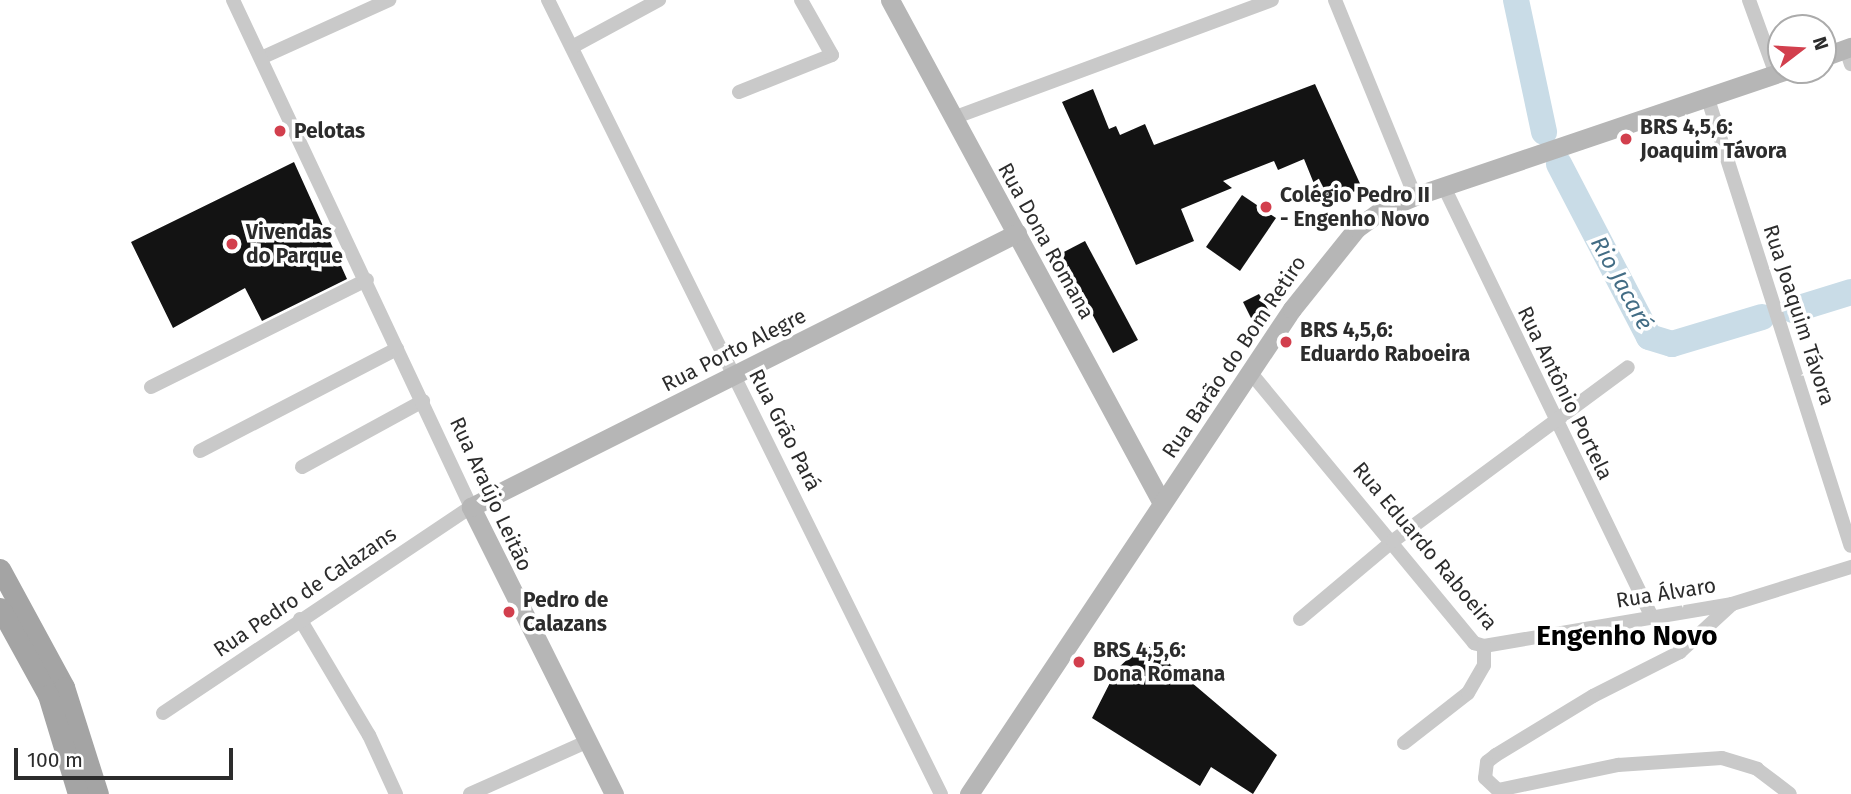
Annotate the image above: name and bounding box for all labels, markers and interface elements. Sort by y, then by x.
north arrow [1767,14,1837,84]
text: N [1808,34,1833,53]
place label: BRS 4,5,6: Joaquim Távora [1640,114,1787,164]
place label: Pelotas [294,118,365,144]
marker: Pelotas [272,123,288,139]
marker: BRS 4,5,6: Joaquim Távora [1618,131,1634,147]
street label: Rua Dona Romana [993,158,1099,324]
place label: Colégio Pedro II - Engenho Novo [1280,182,1430,232]
marker: Colégio Pedro II - Engenho Novo [1258,199,1274,215]
place label: Vivendas do Parque [246,219,343,269]
street label: Rua Joaquim Távora [1758,222,1840,408]
water label: Rio Jacaré [1585,231,1659,335]
marker: Vivendas do Parque [224,236,240,252]
street label: Rua Barão do Bom Retiro [1157,251,1311,463]
street label: Rua Antônio Portela [1512,302,1618,484]
street label: Rua Porto Alegre [658,303,810,397]
place label: BRS 4,5,6: Eduardo Raboeira [1300,317,1470,367]
marker: BRS 4,5,6: Eduardo Raboeira [1278,334,1294,350]
street label: Rua Grão Pará [744,365,826,495]
street label: Rua Araújo Leitão [444,413,538,575]
street label: Rua Eduardo Raboeira [1347,457,1503,635]
street label: Rua Pedro de Calazans [209,521,401,663]
street label: Rua Álvaro [1614,573,1718,613]
place label: Pedro de Calazans [523,587,608,637]
marker: Pedro de Calazans [501,604,517,620]
district label: Engenho Novo [1536,619,1718,653]
place label: BRS 4,5,6: Dona Romana [1093,637,1225,687]
marker: BRS 4,5,6: Dona Romana [1071,654,1087,670]
scale bar [18,734,236,778]
text: 100 m [27,747,83,773]

